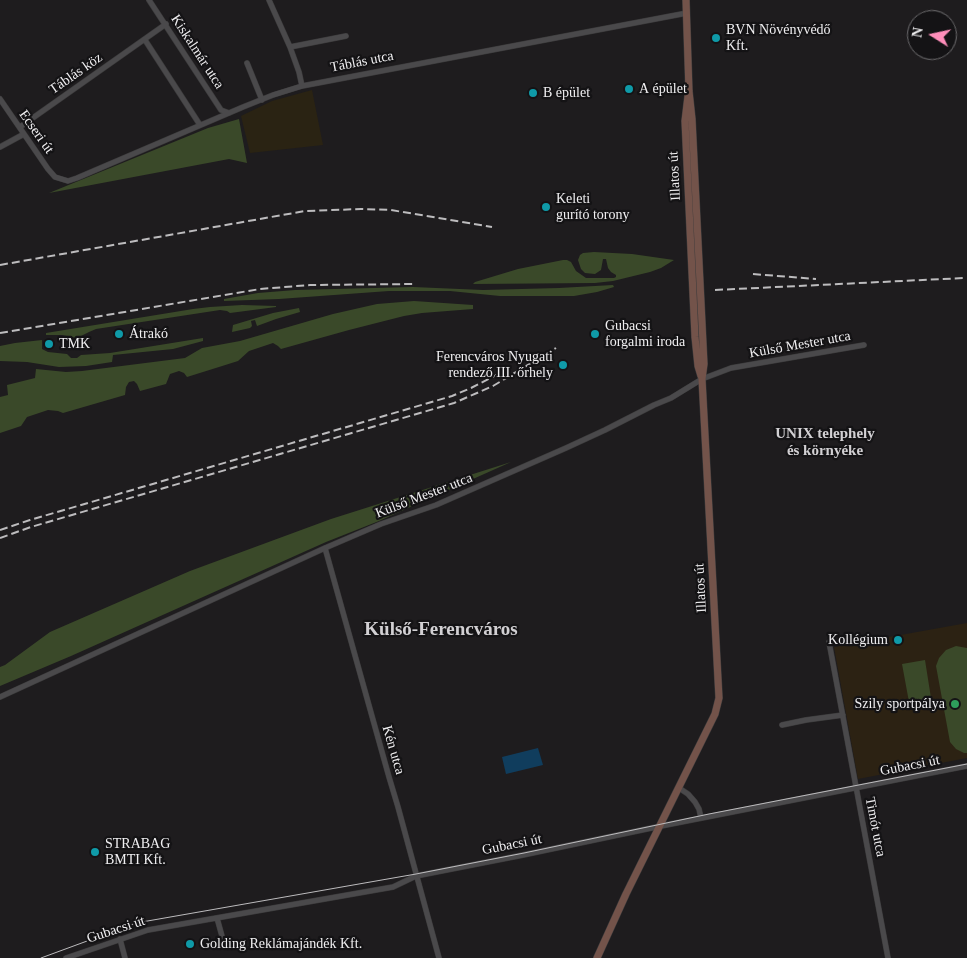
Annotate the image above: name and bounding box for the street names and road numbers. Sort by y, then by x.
street label: Kiskalmár utca [167,12,227,92]
street label: Táblás utca [329,48,395,76]
street label: Táblás köz [46,50,106,98]
street label: Ecseri út [15,107,57,157]
street label: Illatos út [665,151,685,201]
street label: Külső Mester utca [748,328,852,362]
street label: Külső Mester utca [373,470,475,522]
street label: Illatos út [691,563,711,613]
street label: Kén utca [378,724,408,776]
street label: Gubacsi út [879,752,941,780]
street label: Timót utca [861,796,889,858]
street label: Gubacsi út [481,831,543,859]
street label: Gubacsi út [85,913,147,947]

